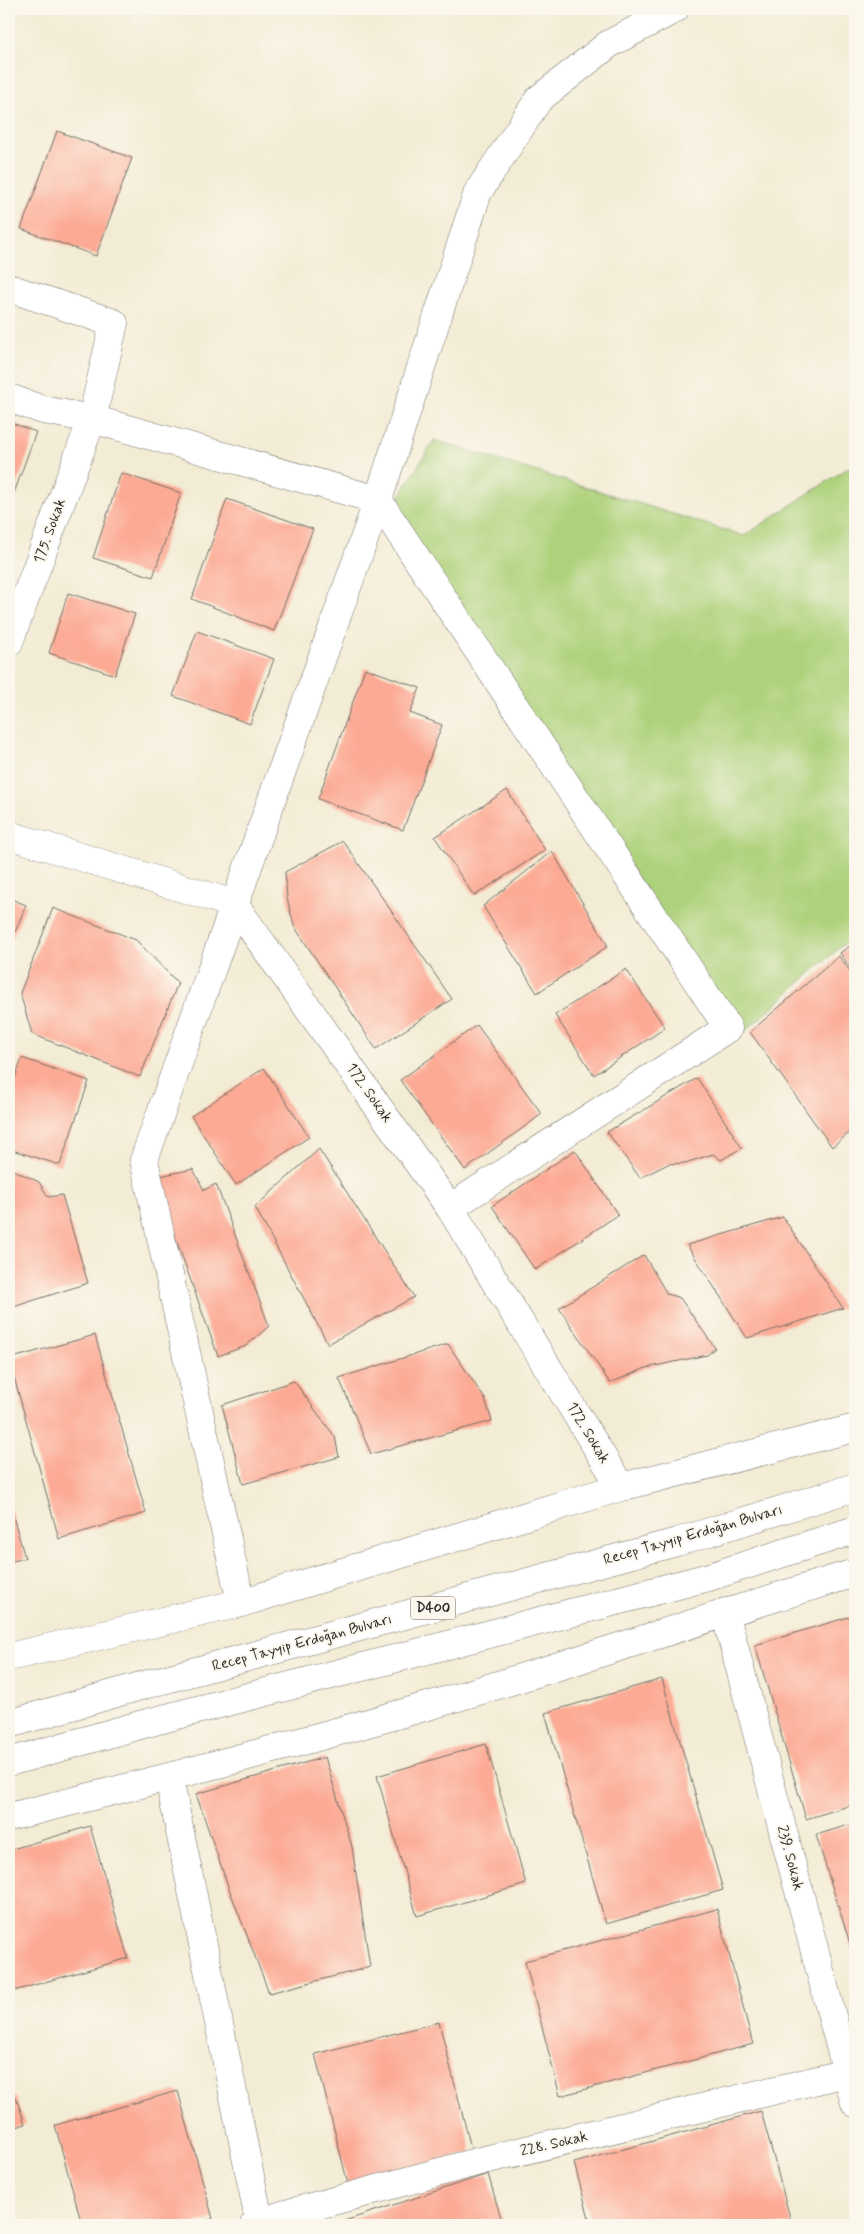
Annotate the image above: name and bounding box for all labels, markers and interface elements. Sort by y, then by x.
street label: 175. Sokak [29,496,71,566]
street label: 172. Sokak [341,1059,397,1127]
street label: 172. Sokak [562,1399,614,1467]
street label: Recep Tayyip Erdoğan Bulvarı [601,1500,785,1570]
road number: D400 [410,1596,456,1620]
street label: Recep Tayyip Erdoğan Bulvarı [210,1609,394,1677]
street label: 239. Sokak [772,1823,808,1893]
street label: 228. Sokak [518,2127,590,2161]

